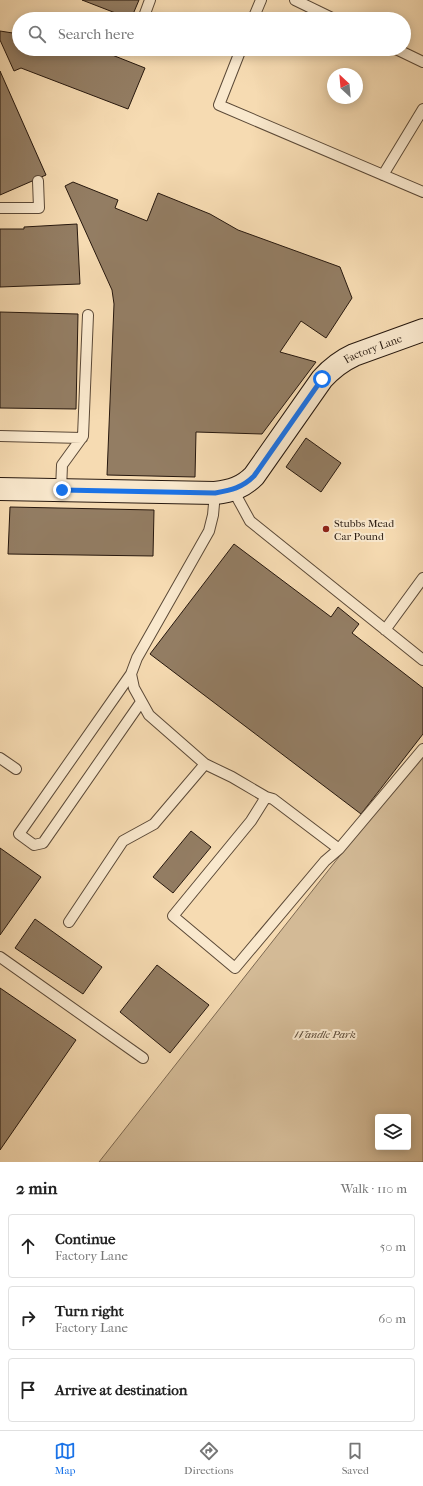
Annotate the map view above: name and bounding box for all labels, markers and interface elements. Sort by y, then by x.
search box [12,12,411,56]
icon: search [26,23,48,45]
text: Search here [58,25,134,43]
north arrow [327,68,363,104]
street label: Factory Lane [341,332,404,366]
route start [313,370,331,388]
route end [53,481,71,499]
place label: Stubbs Mead Car Pound [334,517,395,543]
marker: Stubbs Mead Car Pound [321,524,331,534]
park label: Wandle Park [294,1028,356,1041]
map controls [375,1114,411,1150]
button: layers [375,1114,411,1150]
text: 2 min [16,1178,57,1198]
text: Walk · 110 m [341,1181,407,1196]
text: Continue [55,1230,115,1248]
icon: ahead [17,1235,39,1257]
text: 50 m [380,1239,406,1254]
text: Factory Lane [55,1248,128,1263]
text: Turn right [55,1302,124,1320]
icon: right [17,1307,39,1329]
text: 60 m [378,1311,406,1326]
text: Factory Lane [55,1320,128,1335]
icon: arrive [17,1379,39,1401]
text: Arrive at destination [55,1381,187,1399]
tab: Map [54,1440,76,1477]
tab: Directions [184,1440,234,1477]
tab: Saved [342,1440,369,1477]

